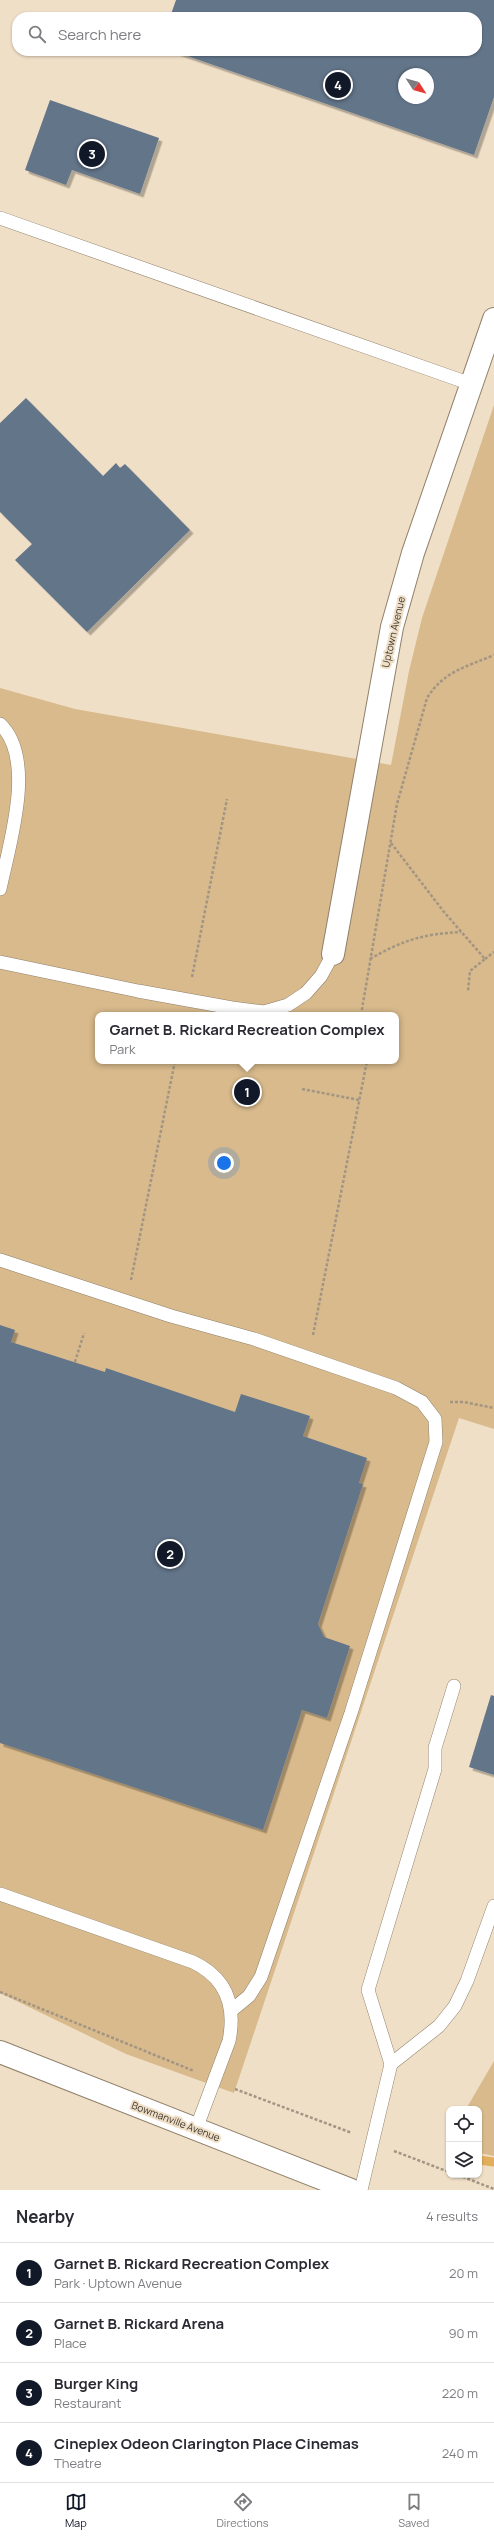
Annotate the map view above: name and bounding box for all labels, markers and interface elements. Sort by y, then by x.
search box [12,12,482,56]
icon: search [26,23,48,45]
text: Search here [58,24,141,45]
north arrow [398,68,434,104]
pin: 4 [325,70,351,100]
pin: 3 [79,139,105,169]
street label: Uptown Avenue [378,595,408,669]
popup [95,1012,399,1064]
text: Garnet B. Rickard Recreation Complex [109,1019,385,1040]
text: Park [109,1040,135,1058]
pin: 1 [234,1077,260,1107]
your location [214,1153,234,1173]
pin: 2 [157,1539,183,1569]
street label: Bowmanville Avenue [130,2098,222,2144]
map controls [446,2106,482,2178]
button: locate [446,2106,482,2142]
button: layers [446,2142,482,2178]
text: Nearby [16,2205,74,2228]
text: 4 results [426,2207,478,2225]
text: Garnet B. Rickard Recreation Complex [54,2253,329,2274]
text: 1 [26,2264,32,2282]
text: 20 m [449,2264,478,2282]
text: Park · Uptown Avenue [54,2274,182,2292]
text: Garnet B. Rickard Arena [54,2313,224,2334]
text: 2 [25,2324,33,2342]
text: 90 m [448,2324,478,2342]
text: Place [54,2334,87,2352]
text: Burger King [54,2373,138,2394]
text: 3 [25,2384,33,2402]
text: 220 m [442,2384,478,2402]
text: Restaurant [54,2394,121,2412]
text: Cineplex Odeon Clarington Place Cinemas [54,2433,359,2454]
text: 4 [25,2444,33,2462]
text: 240 m [442,2444,478,2462]
text: Theatre [54,2454,102,2472]
tab: Map [65,2491,87,2530]
tab: Directions [216,2491,269,2530]
tab: Saved [398,2491,429,2530]

